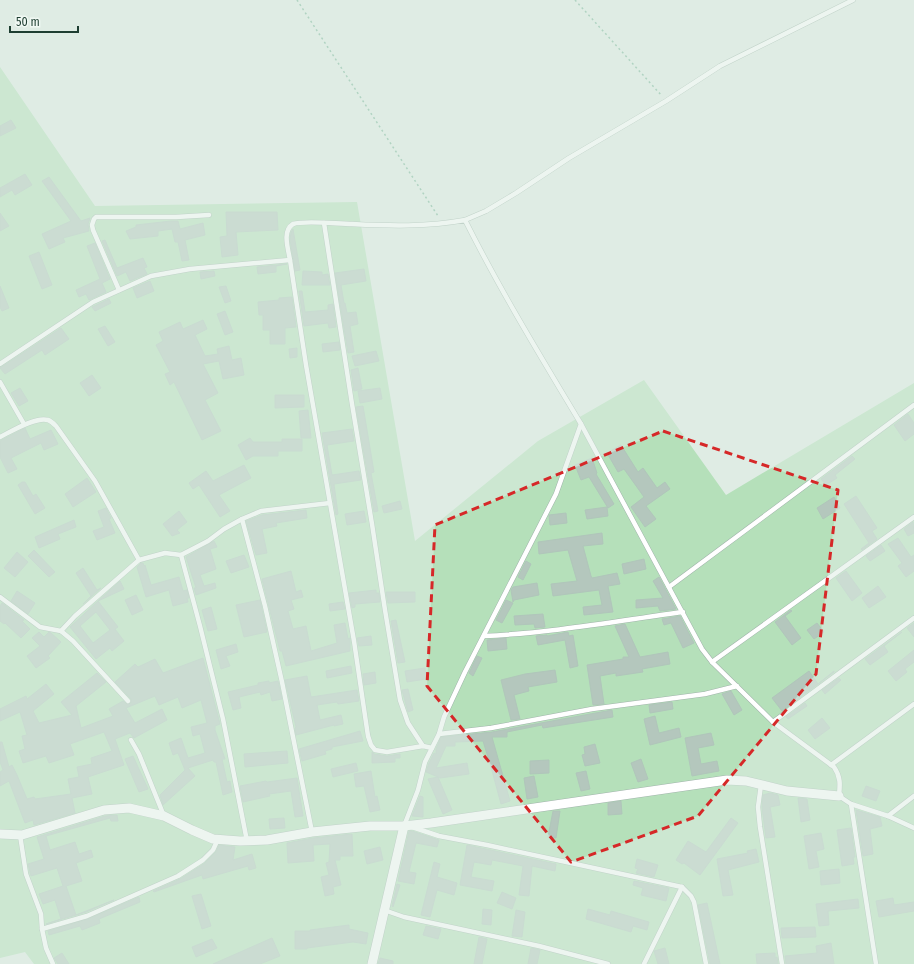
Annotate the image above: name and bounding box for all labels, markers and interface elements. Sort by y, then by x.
scale bar [10,8,78,34]
text: 50 m [16,15,40,29]

